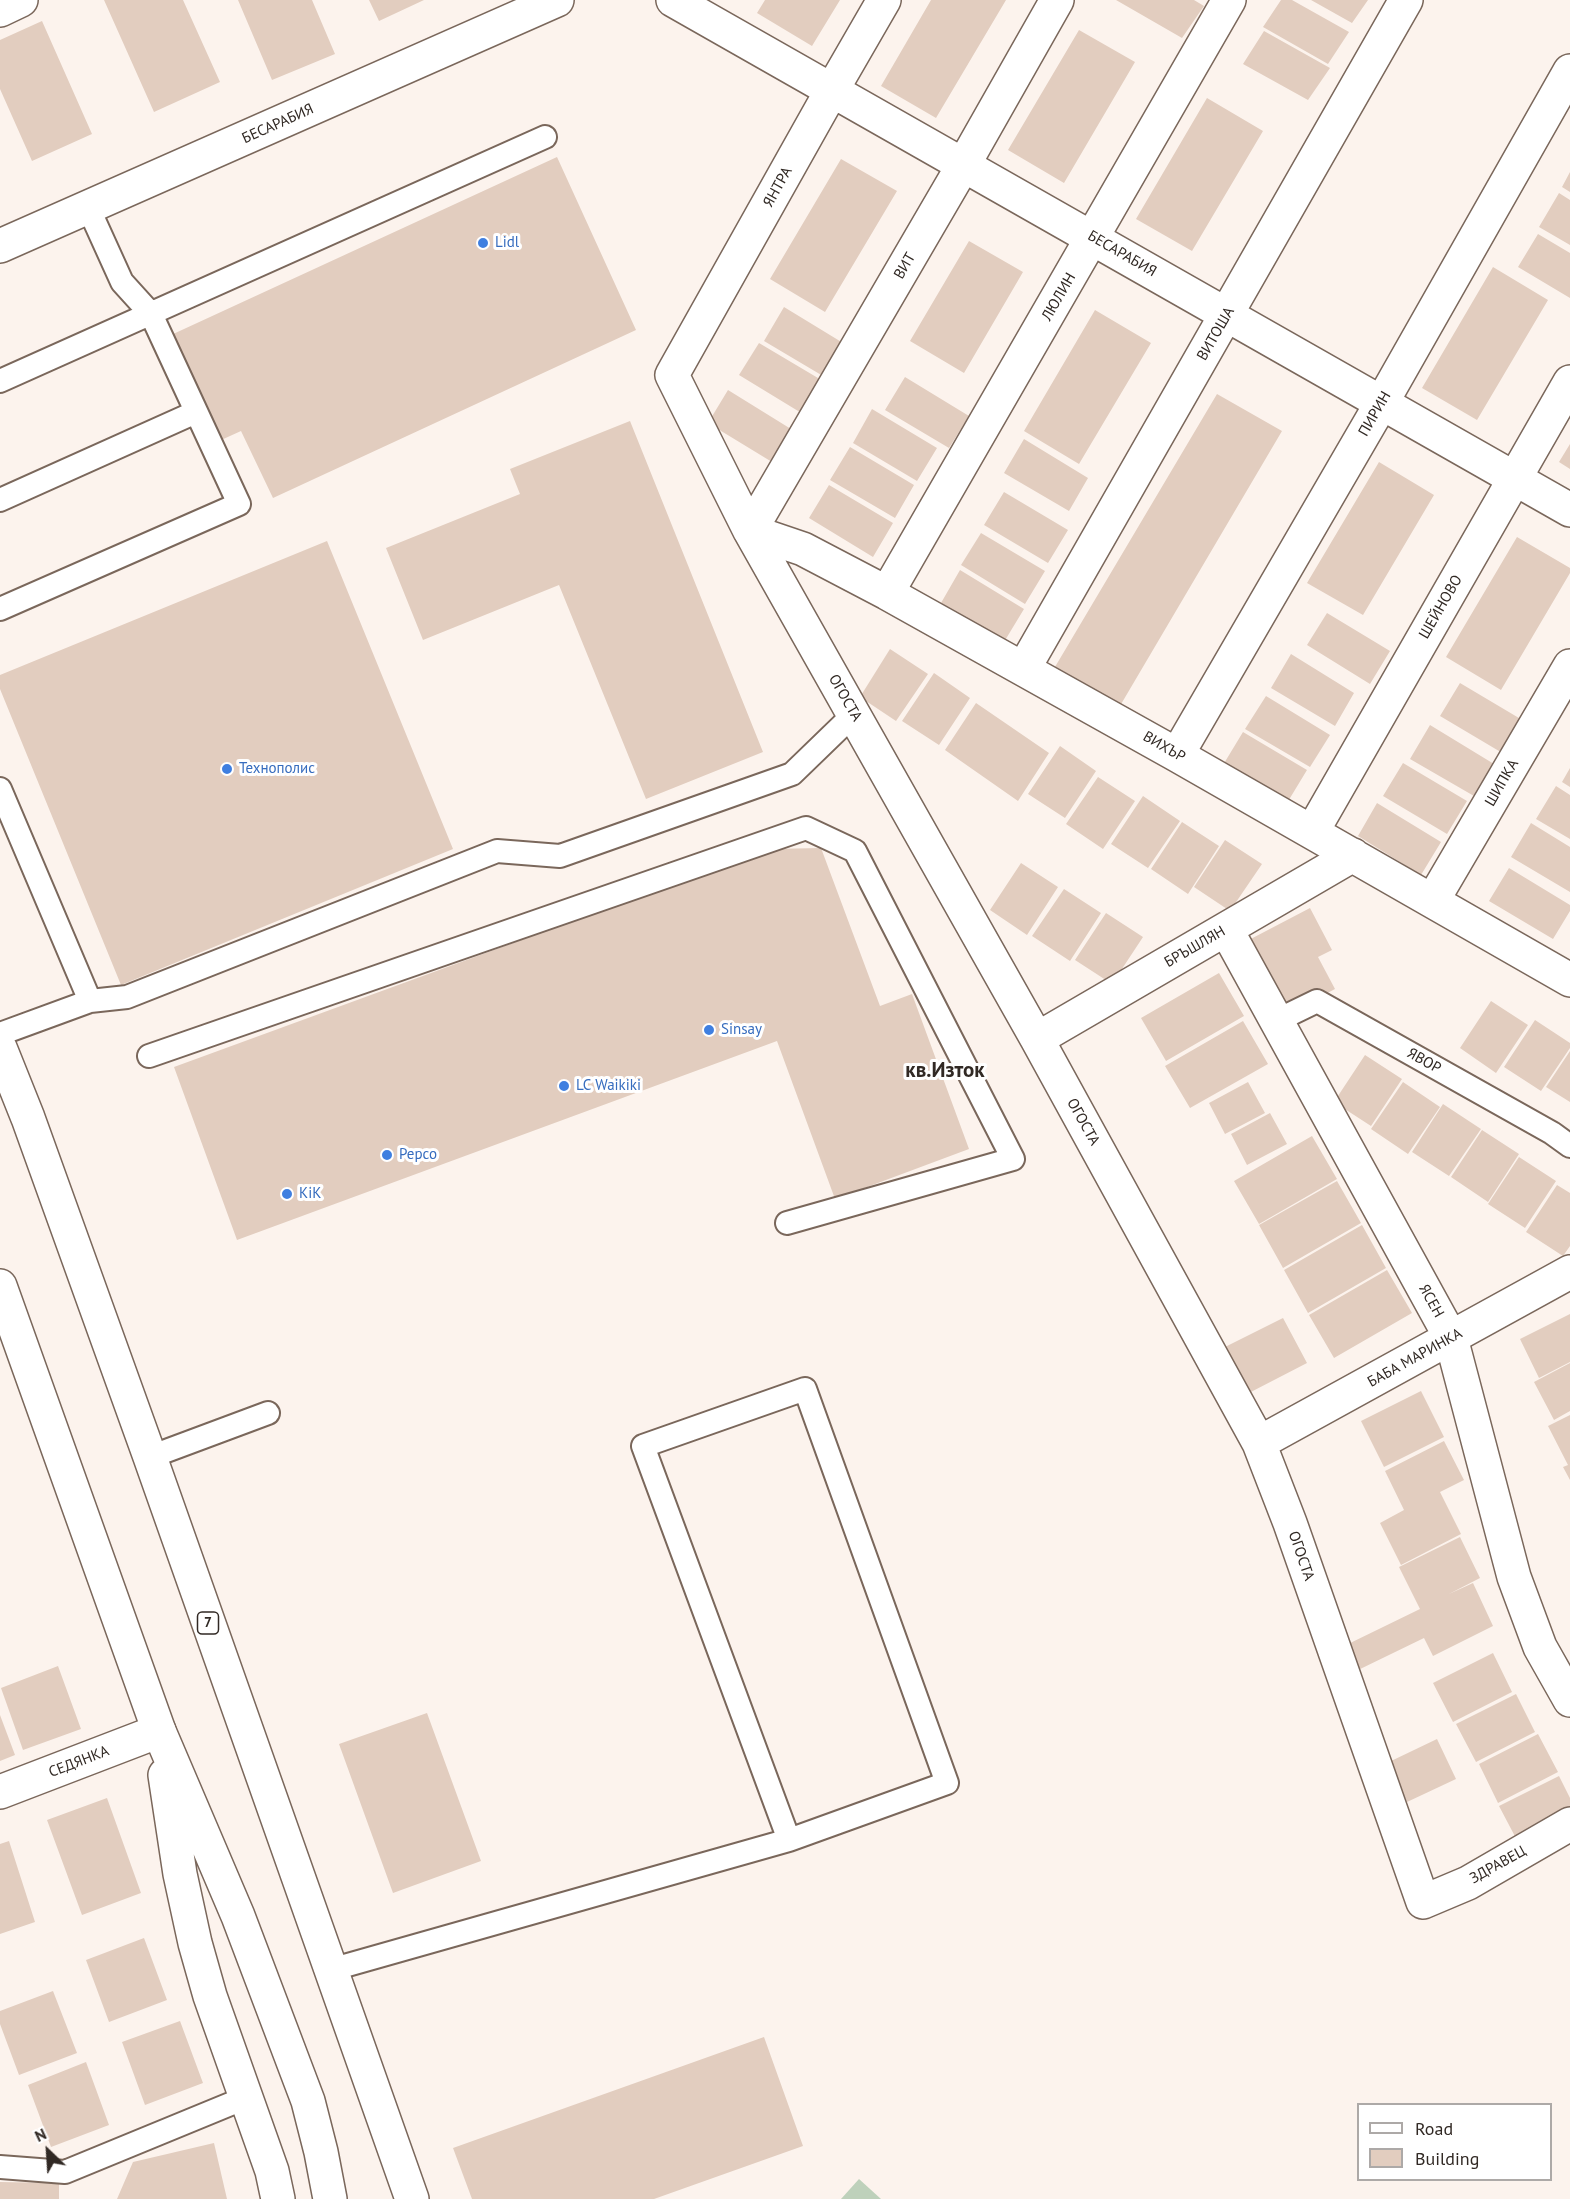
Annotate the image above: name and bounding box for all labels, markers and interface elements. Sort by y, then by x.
street label: БЕСАРАБИЯ [239,100,317,148]
street label: ЯНТРА [760,164,796,210]
street label: БЕСАРАБИЯ [1084,227,1160,281]
place label: Lidl [495,234,519,252]
marker: Lidl [476,236,490,250]
street label: ВИТ [890,250,920,282]
street label: ЛЮЛИН [1038,270,1080,324]
street label: ВИТОША [1194,304,1238,364]
street label: ПИРИН [1355,388,1395,440]
street label: ШЕЙНОВО [1416,572,1466,642]
street label: ОГОСТА [824,671,866,725]
street label: ВИХЪР [1140,728,1188,766]
street label: ШИПКА [1481,756,1523,810]
place label: Технополис [239,760,315,778]
marker: Технополис [220,762,234,776]
street label: БРЪШЛЯН [1161,922,1229,972]
place label: Sinsay [721,1021,762,1039]
marker: Sinsay [702,1023,716,1037]
street label: ЯВОР [1404,1044,1444,1078]
district label: кв.Изток [905,1058,985,1084]
place label: LC Waikiki [576,1077,641,1095]
marker: LC Waikiki [557,1079,571,1093]
street label: ОГОСТА [1063,1095,1103,1149]
place label: Pepco [399,1146,437,1164]
marker: Pepco [380,1148,394,1162]
place label: KiK [299,1185,321,1203]
marker: KiK [280,1187,294,1201]
street label: ЯСЕН [1415,1281,1447,1321]
street label: БАБА МАРИНКА [1365,1325,1465,1391]
street label: ОГОСТА [1284,1529,1318,1583]
road number: 7 [198,1612,218,1634]
street label: СЕДЯНКА [46,1742,112,1782]
street label: ЗДРАВЕЦ [1467,1842,1529,1888]
legend [1357,2103,1552,2181]
text: Road [1415,2117,1453,2140]
north arrow [18,2121,78,2181]
text: N [31,2123,49,2146]
text: Building [1415,2147,1479,2170]

